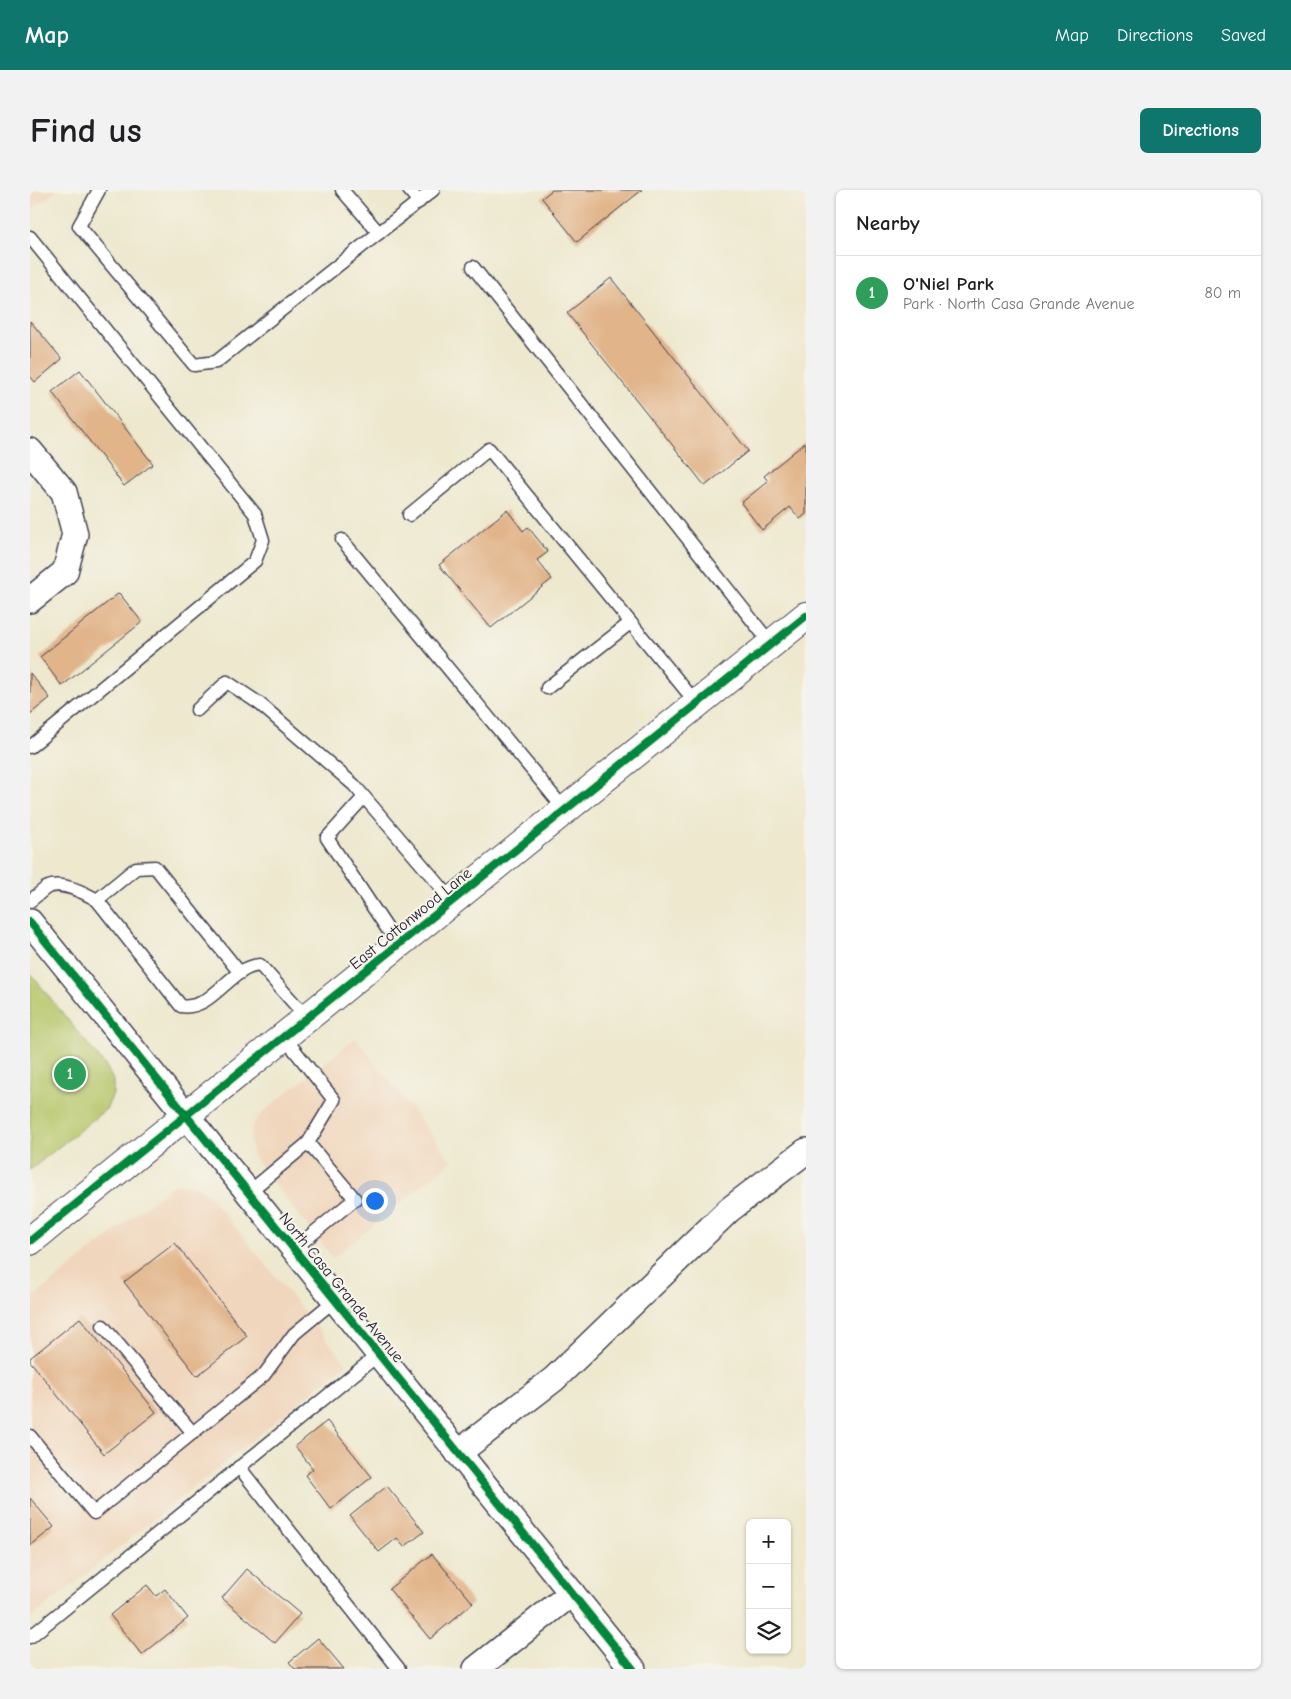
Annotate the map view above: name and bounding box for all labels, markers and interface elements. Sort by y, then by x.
text: Map [25,21,69,49]
text: Map [1055,25,1089,46]
text: Directions [1117,25,1193,46]
text: Saved [1221,25,1266,46]
button: Directions [1140,108,1261,153]
text: Find us [30,110,142,151]
text: Nearby [856,211,920,235]
text: O'Niel Park [903,273,994,295]
text: 1 [869,284,875,302]
text: 80 m [1204,284,1241,302]
text: Park · North Casa Grande Avenue [903,295,1134,313]
street label: East Cottonwood Lane [346,864,475,973]
pin: 1 [54,1055,86,1093]
your location [362,1188,388,1214]
street label: North Casa Grande Avenue [275,1209,407,1366]
map controls [746,1519,791,1654]
button: + [746,1519,791,1564]
button: − [746,1564,791,1609]
button: layers [746,1609,791,1654]

